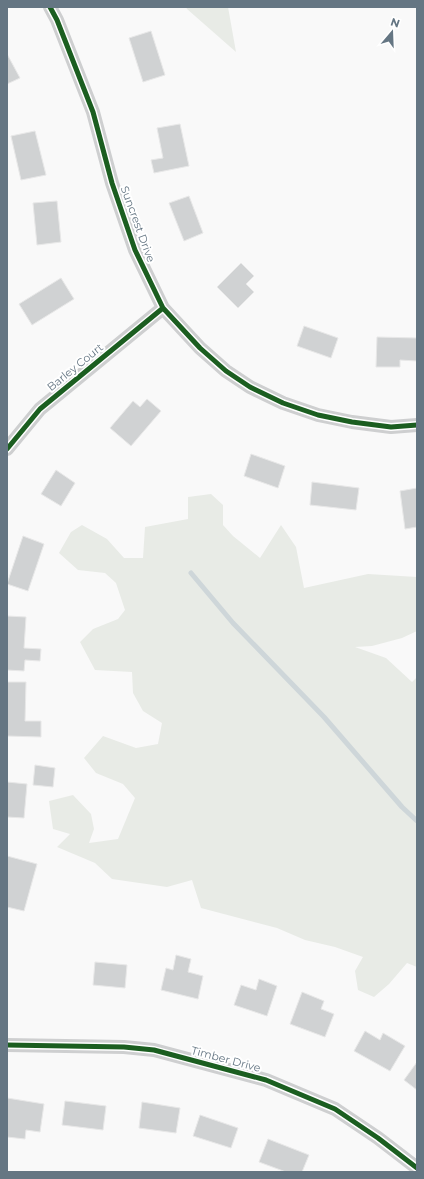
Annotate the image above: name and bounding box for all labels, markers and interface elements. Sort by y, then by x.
north arrow [372,12,412,52]
text: N [389,14,402,31]
street label: Suncrest Drive [118,184,158,264]
street label: Barley Court [44,340,106,394]
street label: Timber Drive [190,1043,263,1075]

